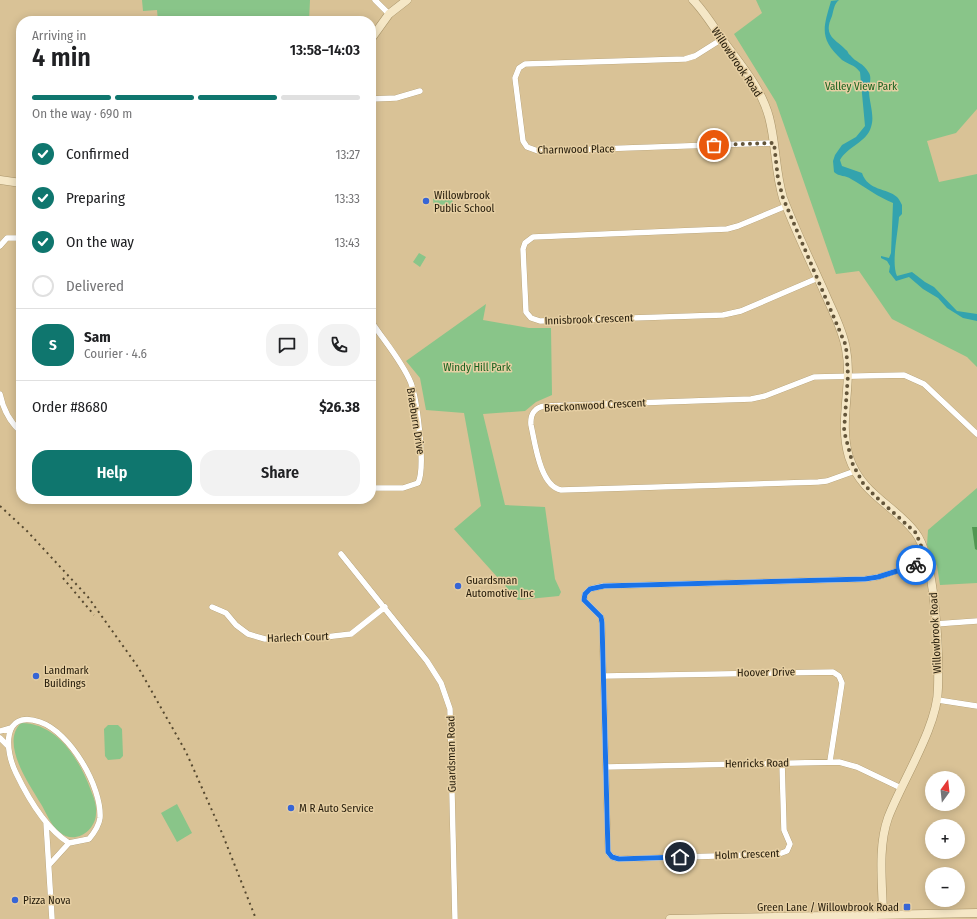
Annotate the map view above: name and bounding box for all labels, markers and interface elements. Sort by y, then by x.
street label: Willowbrook Road [708,25,765,100]
text: Arriving in [32,28,86,43]
text: 13:58–14:03 [290,41,360,59]
text: 4 min [32,42,91,73]
park label: Valley View Park [825,80,898,93]
text: On the way · 690 m [32,106,132,121]
pin [697,128,731,162]
icon: bag [703,134,725,156]
street label: Charnwood Place [537,142,615,157]
icon: check [32,143,54,165]
text: Confirmed [66,145,129,163]
text: 13:27 [335,147,360,162]
icon: check [32,187,54,209]
text: Preparing [66,189,125,207]
place label: Willowbrook Public School [434,189,495,215]
text: 13:33 [334,191,360,206]
marker: Willowbrook Public School [421,196,431,206]
icon: check [32,231,54,253]
text: On the way [66,233,134,251]
text: 13:43 [334,235,360,250]
text: Delivered [66,277,124,295]
street label: Innisbrook Crescent [544,311,634,328]
button: chat [266,324,308,366]
button: phone [318,324,360,366]
text: Sam [84,328,111,346]
text: S [49,336,57,354]
text: Courier · 4.6 [84,346,147,361]
park label: Windy Hill Park [443,361,512,374]
street label: Braeburn Drive [404,387,427,455]
street label: Breckonwood Crescent [544,396,647,415]
text: Order #8680 [32,398,108,416]
text: $26.38 [319,398,360,416]
button: Help [32,450,192,496]
button: Share [200,450,360,496]
courier [896,545,936,585]
icon: bike [905,554,927,576]
place label: Guardsman Automotive Inc [466,574,534,600]
marker: Guardsman Automotive Inc [453,581,463,591]
street label: Willowbrook Road [927,592,944,674]
street label: Harlech Court [267,630,329,645]
place label: Landmark Buildings [44,664,90,690]
street label: Hoover Drive [737,665,795,680]
marker: Landmark Buildings [31,671,41,681]
street label: Guardsman Road [444,716,459,792]
street label: Henricks Road [725,756,789,771]
north arrow [925,771,965,811]
map controls [925,771,965,907]
place label: M R Auto Service [299,802,374,815]
marker: M R Auto Service [286,803,296,813]
button: + [925,819,965,859]
pin [663,840,697,874]
icon: home [669,846,691,868]
street label: Holm Crescent [714,847,780,862]
button: − [925,867,965,907]
place label: Pizza Nova [23,894,71,907]
marker: Pizza Nova [10,895,20,905]
place label: Green Lane / Willowbrook Road [757,901,899,914]
marker: Green Lane / Willowbrook Road [902,902,912,912]

